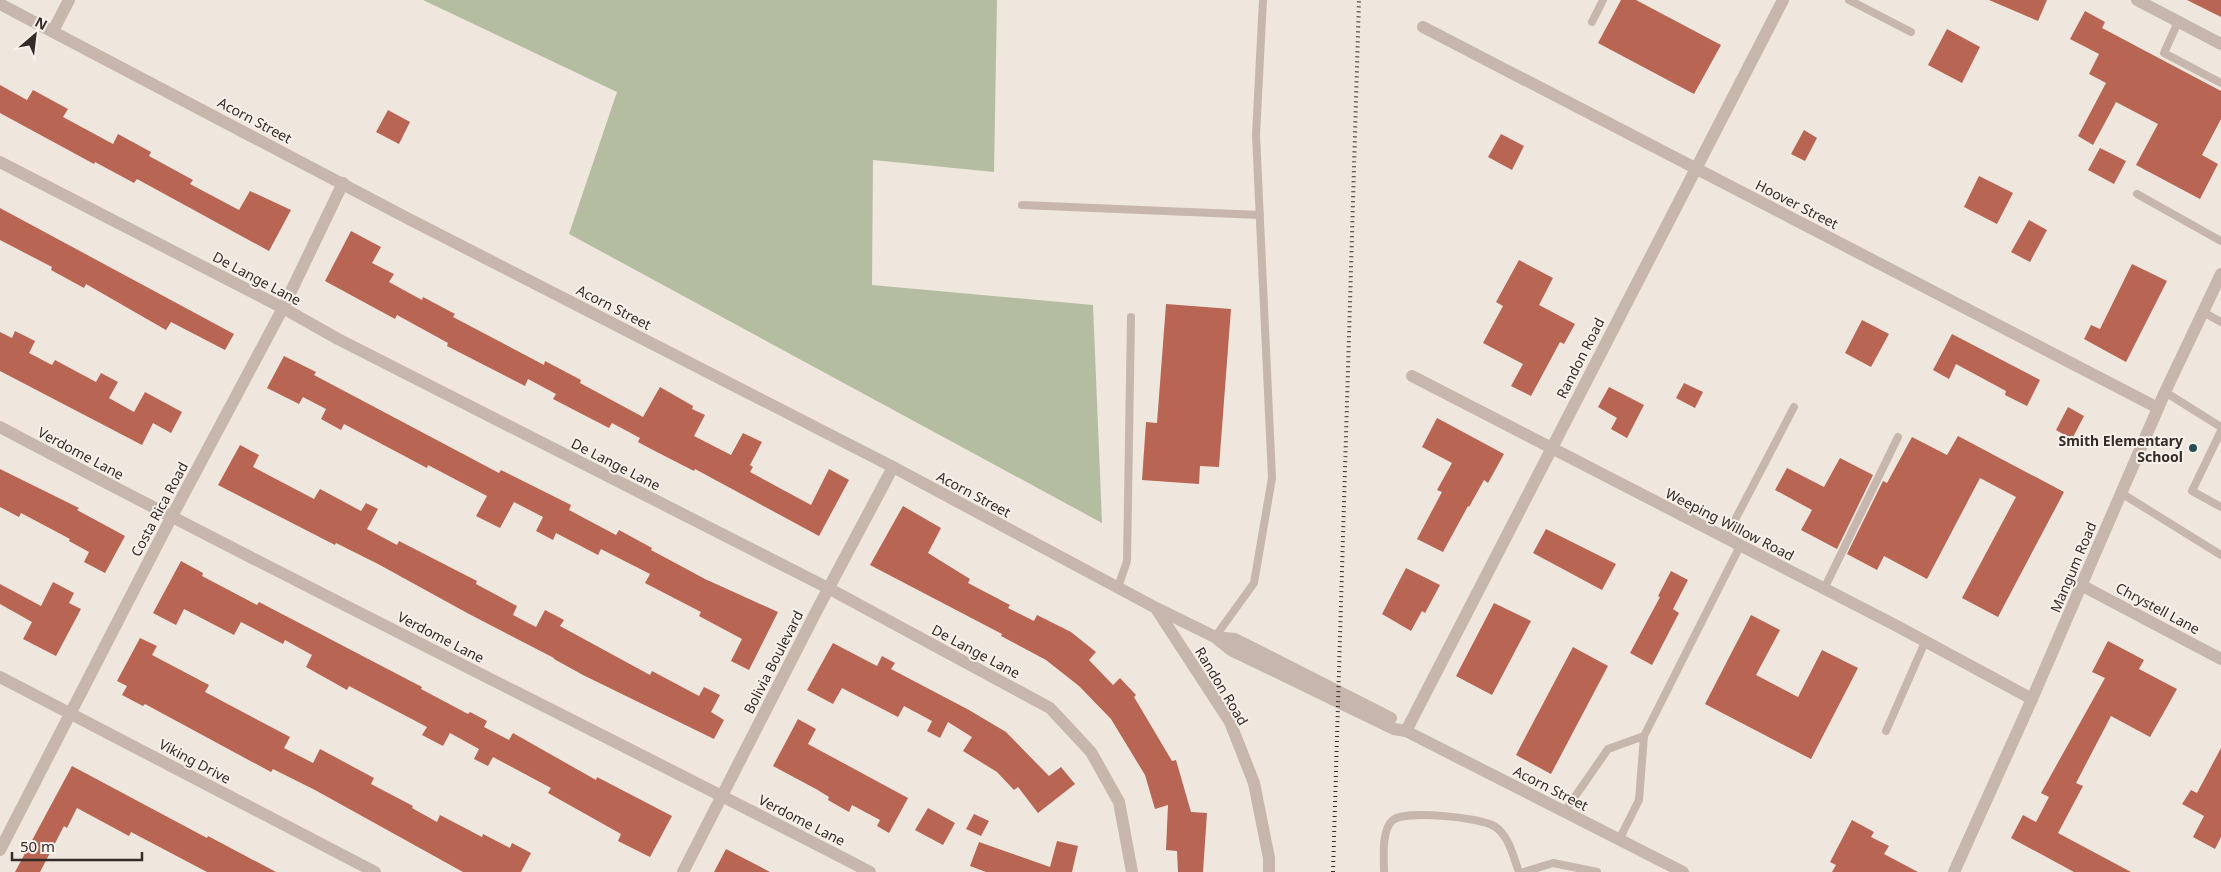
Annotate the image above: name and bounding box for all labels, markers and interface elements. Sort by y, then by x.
north arrow [10,10,60,60]
text: N [32,12,51,34]
street label: Acorn Street [215,93,295,147]
street label: Hoover Street [1752,175,1842,233]
street label: De Lange Lane [210,247,305,309]
street label: Acorn Street [573,280,655,334]
street label: Randon Road [1552,314,1608,402]
street label: Verdome Lane [35,422,127,484]
place label: Smith Elementary School [2058,431,2183,466]
street label: De Lange Lane [568,433,664,495]
marker: Smith Elementary School [2187,442,2199,454]
street label: Costa Rica Road [126,458,192,560]
street label: Acorn Street [934,467,1014,521]
street label: Weeping Willow Road [1662,483,1798,565]
street label: Mangum Road [2045,519,2101,615]
street label: Chrystell Lane [2113,578,2203,638]
street label: Verdome Lane [394,607,488,667]
street label: Bolivia Boulevard [739,607,807,717]
street label: De Lange Lane [929,620,1024,682]
street label: Randon Road [1191,643,1253,729]
street label: Viking Drive [156,734,234,788]
street label: Acorn Street [1510,761,1592,815]
street label: Verdome Lane [755,790,849,850]
scale bar [12,830,142,862]
text: 50 m [20,836,55,856]

